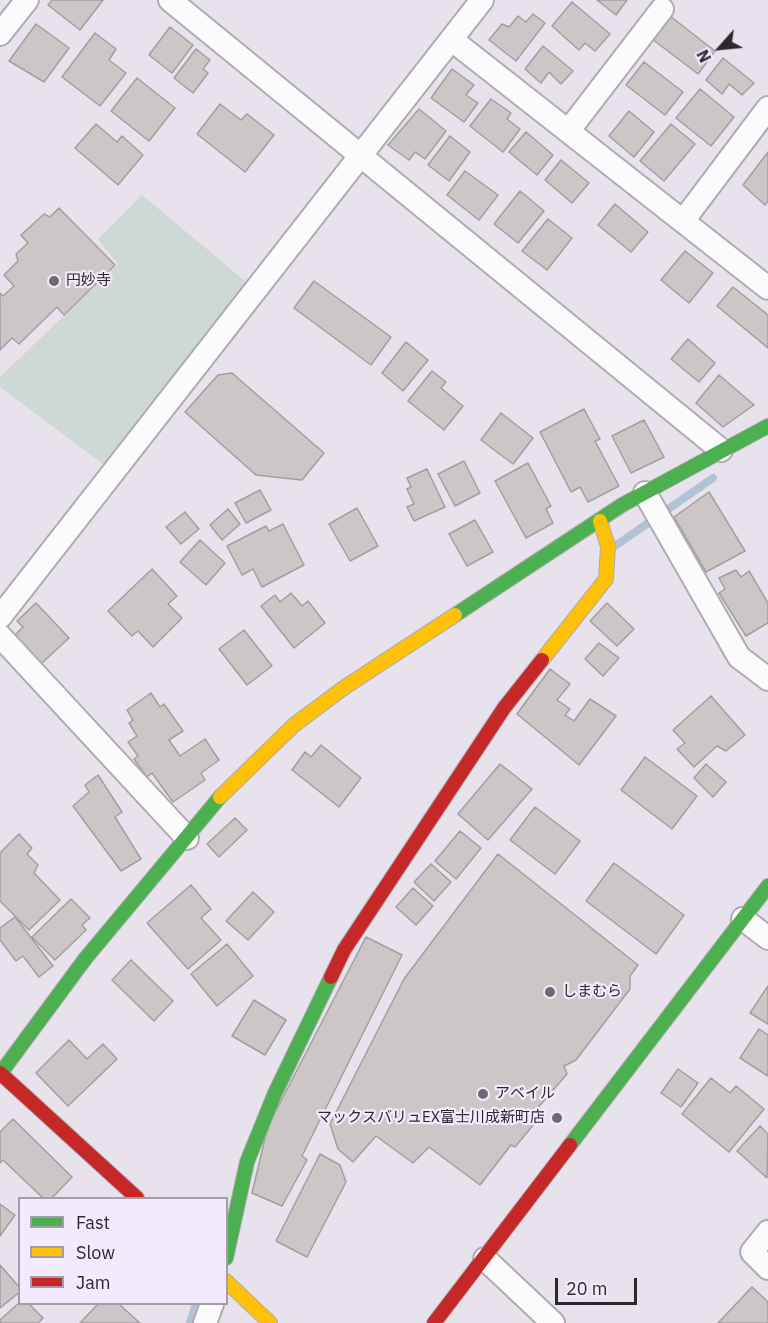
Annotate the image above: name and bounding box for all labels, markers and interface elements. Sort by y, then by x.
north arrow [690,18,750,78]
text: N [692,46,716,66]
place label: 円妙寺 [66,272,111,290]
marker: 円妙寺 [47,274,61,288]
place label: しまむら [562,983,622,1001]
marker: しまむら [543,985,557,999]
place label: アベイル [495,1085,555,1103]
marker: アベイル [476,1087,490,1101]
place label: マックスバリュEX富士川成新町店 [317,1109,545,1127]
marker: マックスバリュEX富士川成新町店 [550,1111,564,1125]
legend [18,1197,228,1305]
text: Fast [76,1211,110,1234]
text: Slow [76,1241,115,1264]
scale bar [558,1266,640,1304]
text: Jam [76,1271,111,1294]
text: 20 m [566,1277,608,1300]

